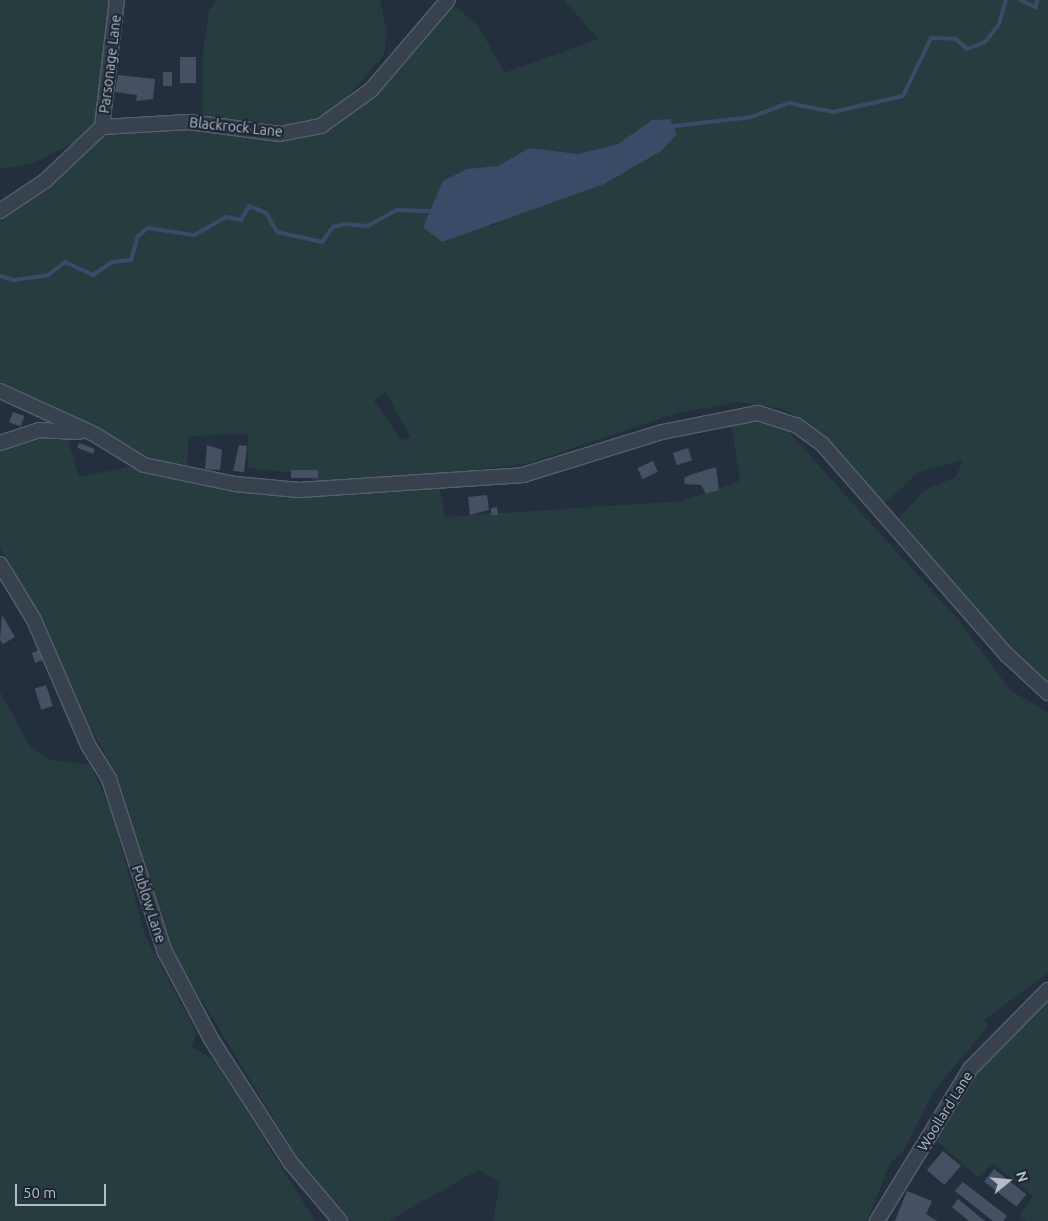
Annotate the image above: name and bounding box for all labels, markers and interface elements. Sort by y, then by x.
street label: Parsonage Lane [96,14,124,114]
street label: Blackrock Lane [189,114,283,140]
street label: Publow Lane [129,863,169,945]
street label: Woollard Lane [914,1068,976,1154]
north arrow [983,1156,1033,1206]
text: N [1013,1169,1032,1184]
scale bar [18,1174,109,1206]
text: 50 m [23,1184,56,1201]

